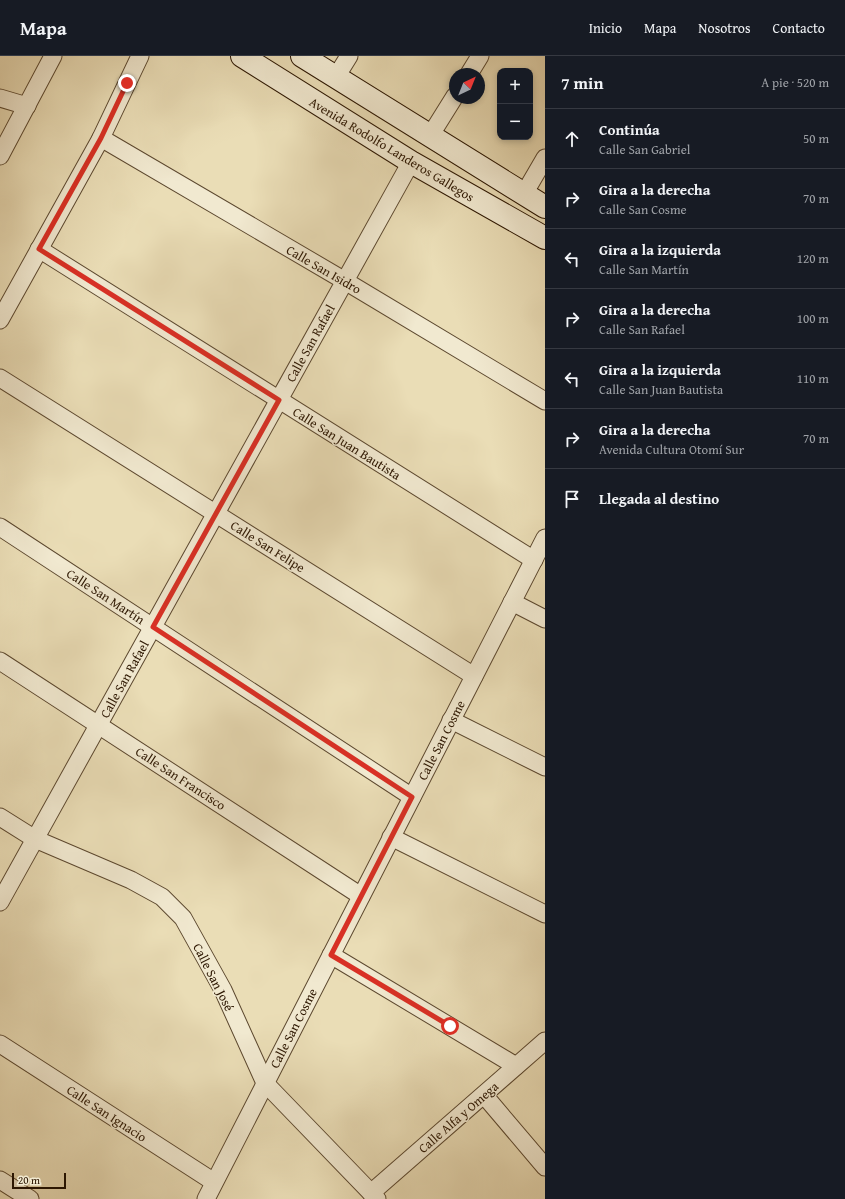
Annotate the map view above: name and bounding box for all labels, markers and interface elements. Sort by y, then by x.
text: Mapa [20,14,67,42]
text: Inicio [589,18,622,38]
text: Mapa [644,18,676,38]
text: Nosotros [698,18,751,38]
text: Contacto [773,18,825,38]
north arrow [449,68,485,104]
map controls [497,68,533,140]
button: + [497,68,533,104]
text: 7 min [561,70,603,95]
text: A pie · 520 m [761,73,829,92]
route end [118,74,136,92]
street label: Avenida Rodolfo Landeros Gallegos [306,92,478,206]
button: − [497,104,533,140]
text: Continúa [599,119,660,140]
icon: ahead [561,128,583,150]
text: 50 m [803,129,829,148]
text: Calle San Gabriel [599,140,690,159]
text: Gira a la derecha [599,179,710,200]
icon: right [561,188,583,210]
text: 70 m [803,189,829,208]
text: Calle San Cosme [599,200,687,219]
text: Gira a la izquierda [599,239,721,260]
street label: Calle San Isidro [283,240,365,299]
icon: left [561,248,583,270]
text: 120 m [797,249,829,268]
text: Calle San Martín [599,260,689,279]
text: Gira a la derecha [599,299,710,320]
street label: Calle San Rafael [281,301,340,385]
icon: right [561,308,583,330]
text: 100 m [797,309,829,328]
text: Calle San Rafael [599,320,685,339]
text: Gira a la izquierda [599,359,721,380]
icon: left [561,368,583,390]
text: 110 m [797,369,829,388]
text: Calle San Juan Bautista [599,380,723,399]
street label: Calle San Juan Bautista [289,402,405,485]
text: Gira a la derecha [599,419,710,440]
icon: right [561,428,583,450]
text: 70 m [803,429,829,448]
text: Avenida Cultura Otomí Sur [599,440,744,459]
icon: arrive [561,488,583,510]
text: Llegada al destino [599,488,719,509]
street label: Calle San Felipe [227,516,309,577]
street label: Calle San Martín [63,564,149,629]
street label: Calle San Rafael [95,637,154,721]
street label: Calle San Cosme [413,697,470,784]
street label: Calle San Francisco [132,742,230,815]
street label: Calle San José [188,940,239,1015]
street label: Calle San Cosme [265,985,322,1072]
route start [441,1017,459,1035]
street label: Calle Alfa y Omega [414,1077,503,1158]
street label: Calle San Ignacio [63,1080,151,1147]
scale bar [12,1171,66,1190]
text: 20 m [18,1172,40,1188]

